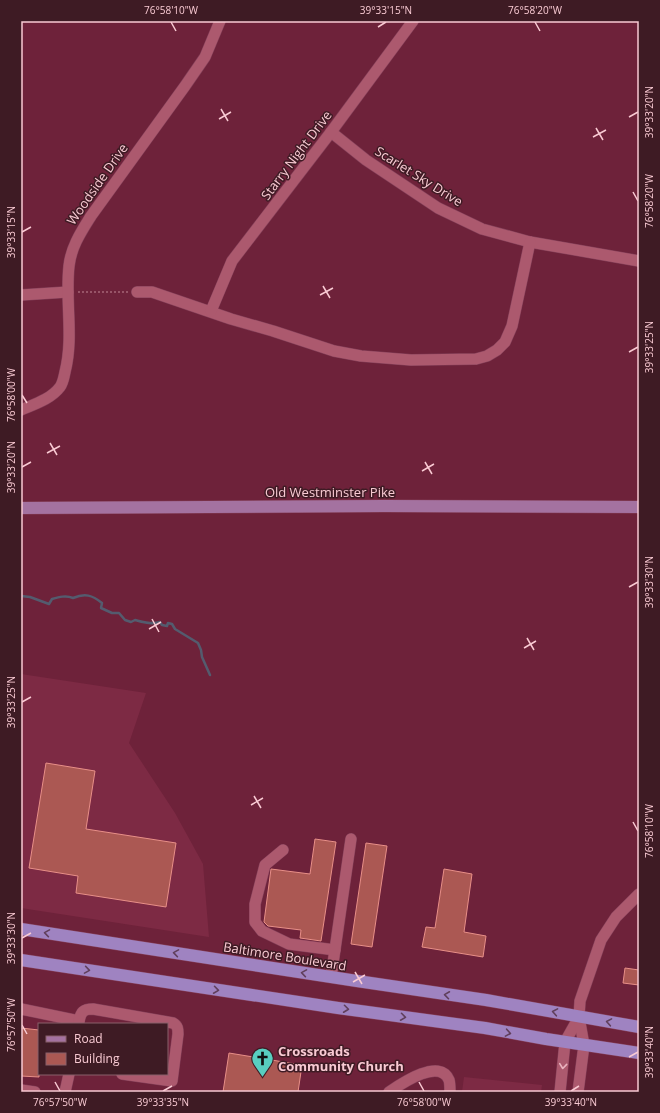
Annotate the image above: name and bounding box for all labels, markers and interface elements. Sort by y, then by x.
text: 76°58'10"W [144,3,199,17]
text: 39°33'15"N [360,3,412,17]
text: 76°58'20"W [508,3,563,17]
text: 39°33'20"N [642,86,656,138]
street label: Starry Night Drive [256,107,336,203]
street label: Woodside Drive [62,140,132,228]
street label: Scarlet Sky Drive [372,142,466,210]
text: 76°58'20"W [642,173,656,228]
text: 39°33'15"N [4,206,18,258]
text: 39°33'25"N [642,321,656,373]
text: 76°58'00"W [4,367,18,422]
text: 39°33'20"N [4,441,18,493]
street label: Old Westminster Pike [265,483,395,501]
text: 39°33'30"N [642,556,656,608]
text: 39°33'25"N [4,676,18,728]
text: 76°58'10"W [642,803,656,858]
text: 39°33'30"N [4,912,18,964]
one-way arrow [44,930,50,938]
street label: Baltimore Boulevard [222,937,348,975]
one-way arrow [173,949,179,958]
one-way arrow [84,965,90,974]
one-way arrow [301,969,307,978]
one-way arrow [213,985,219,994]
one-way arrow [444,991,451,1000]
text: 76°57'50"W [4,997,18,1052]
one-way arrow [343,1005,349,1014]
one-way arrow [552,1009,558,1017]
one-way arrow [400,1012,406,1021]
one-way arrow [606,1018,612,1027]
legend [38,1023,168,1075]
text: 39°33'40"N [642,1026,656,1078]
one-way arrow [505,1028,511,1036]
text: Road [74,1030,103,1047]
place label: Crossroads Community Church [278,1042,404,1075]
church icon: Crossroads Community Church [250,1045,276,1078]
text: Building [74,1050,120,1067]
one-way arrow [559,1063,568,1069]
text: 76°57'50"W [33,1095,88,1109]
text: 39°33'35"N [137,1095,189,1109]
text: 76°58'00"W [397,1095,452,1109]
text: 39°33'40"N [545,1095,597,1109]

